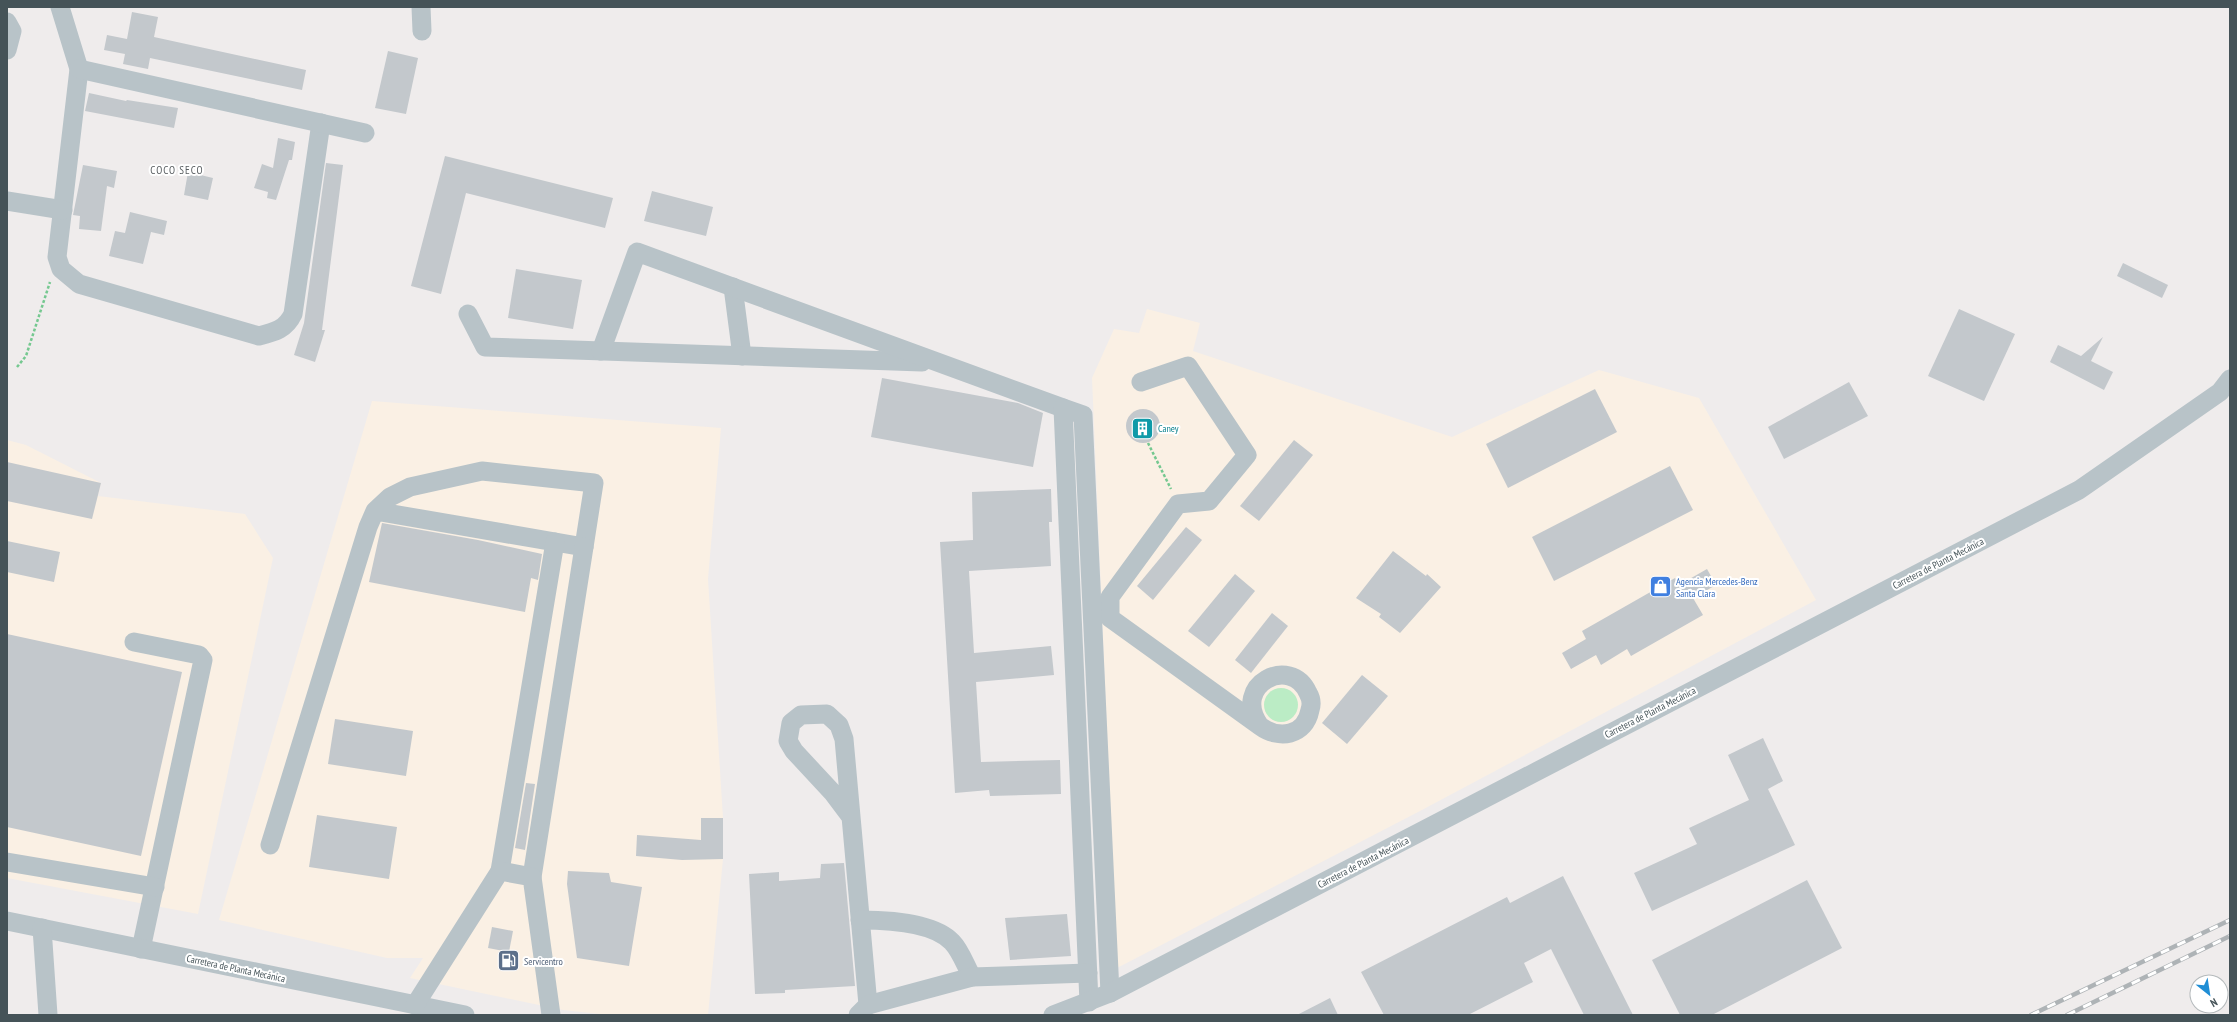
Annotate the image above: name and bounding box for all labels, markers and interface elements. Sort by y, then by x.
district label: COCO SECO [150,163,204,177]
building icon: Caney [1130,415,1156,441]
place label: Caney [1158,422,1179,435]
street label: Carretera de Planta Mecánica [1891,535,1986,592]
shop icon: Agencia Mercedes-Benz Santa Clara [1647,574,1673,600]
place label: Agencia Mercedes-Benz Santa Clara [1676,575,1758,600]
street label: Carretera de Planta Mecánica [1603,684,1698,741]
street label: Carretera de Planta Mecánica [1316,834,1411,891]
fuel station icon: Servicentro [495,948,521,974]
street label: Carretera de Planta Mecánica [185,952,286,985]
place label: Servicentro [524,955,563,968]
north arrow [2189,974,2229,1014]
text: N [2208,995,2220,1010]

